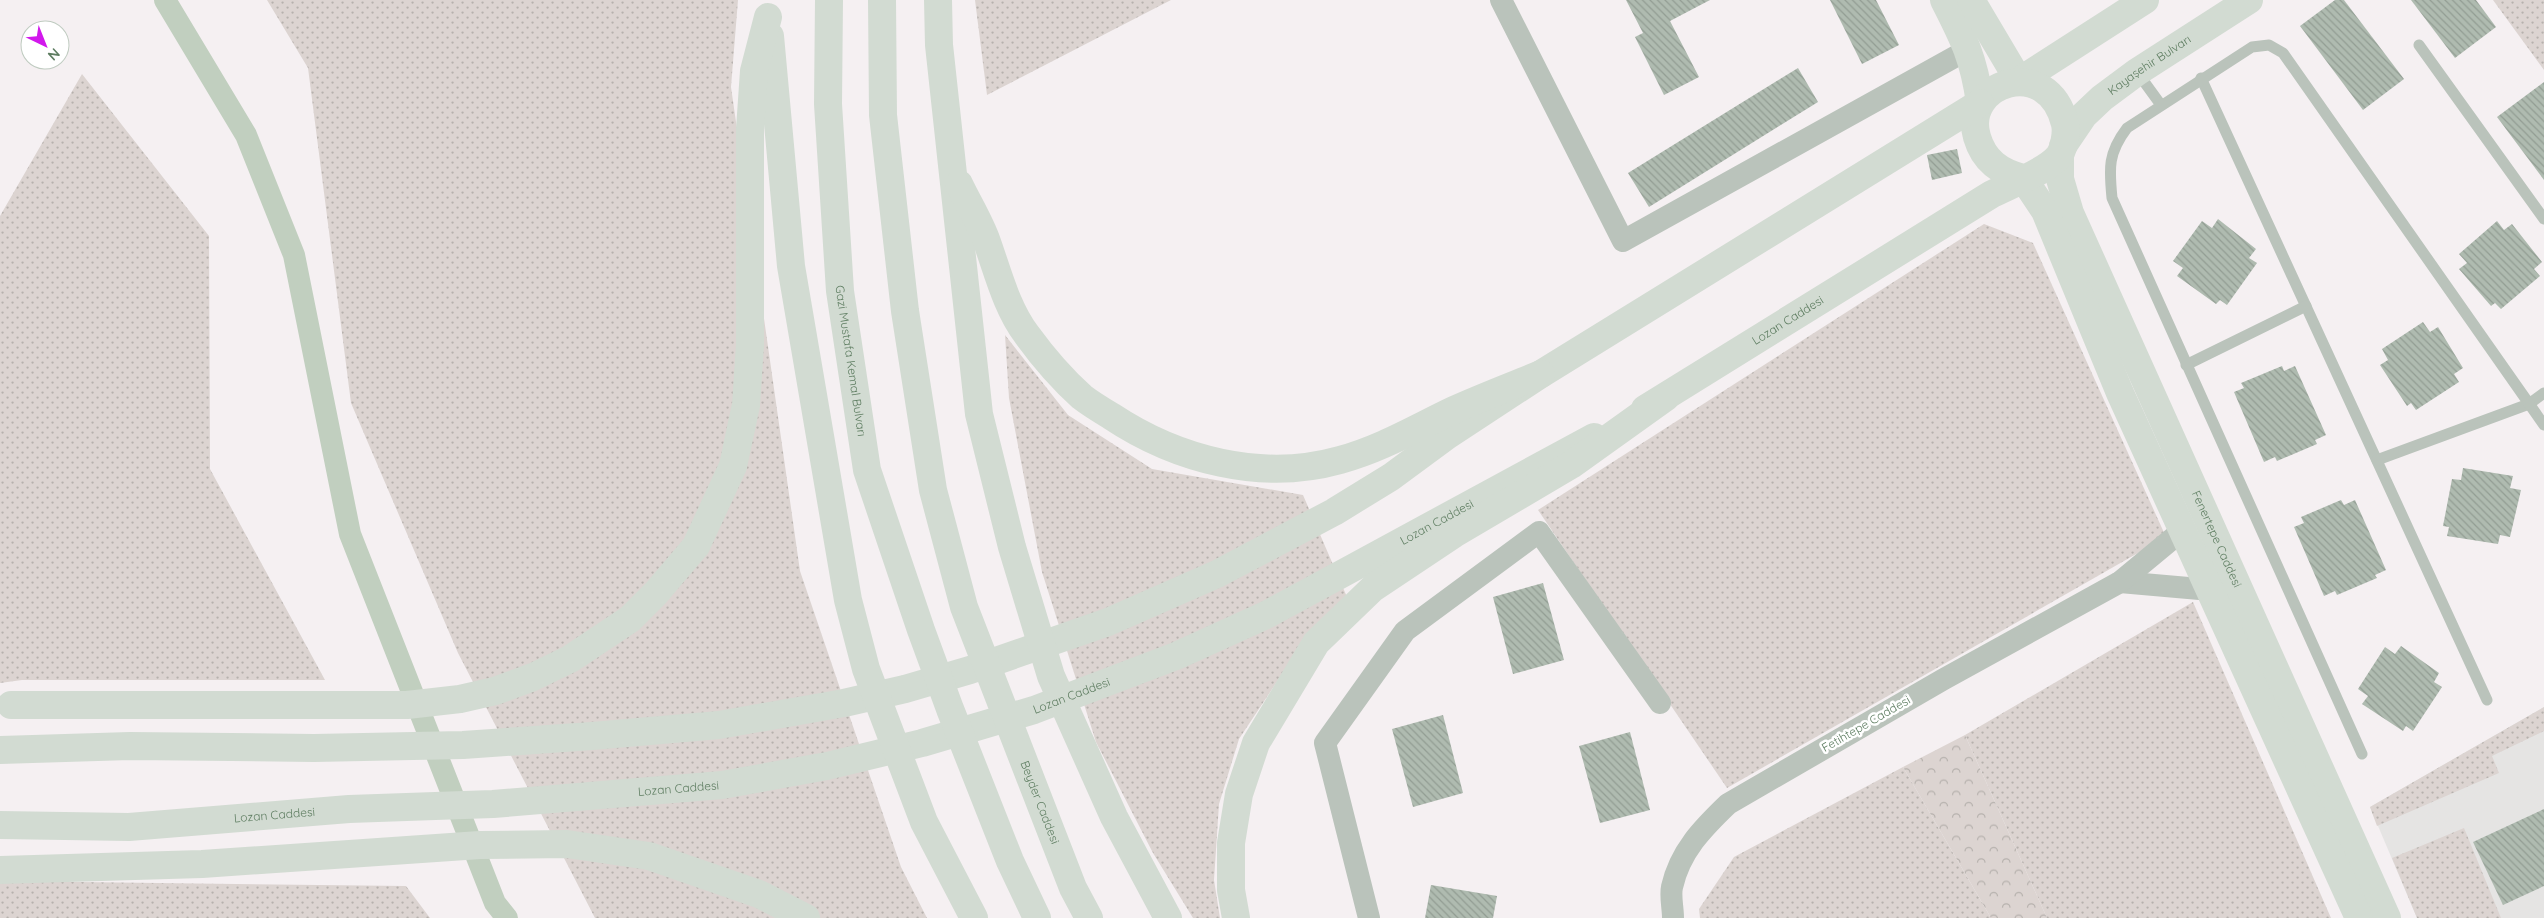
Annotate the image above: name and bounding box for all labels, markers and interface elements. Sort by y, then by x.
north arrow [20,20,70,70]
street label: Kayaşehir Bulvarı [2105,31,2194,98]
text: N [44,44,64,65]
street label: Gazi Mustafa Kemal Bulvarı [833,285,870,437]
street label: Lozan Caddesi [1749,292,1826,348]
street label: Fenertepe Caddesi [2189,488,2245,590]
street label: Lozan Caddesi [1397,496,1476,548]
street label: Lozan Caddesi [1031,674,1112,717]
street label: Fetihtepe Caddesi [1819,692,1913,755]
street label: Beyder Caddesi [1017,758,1063,846]
street label: Lozan Caddesi [637,777,720,799]
street label: Lozan Caddesi [233,804,316,825]

